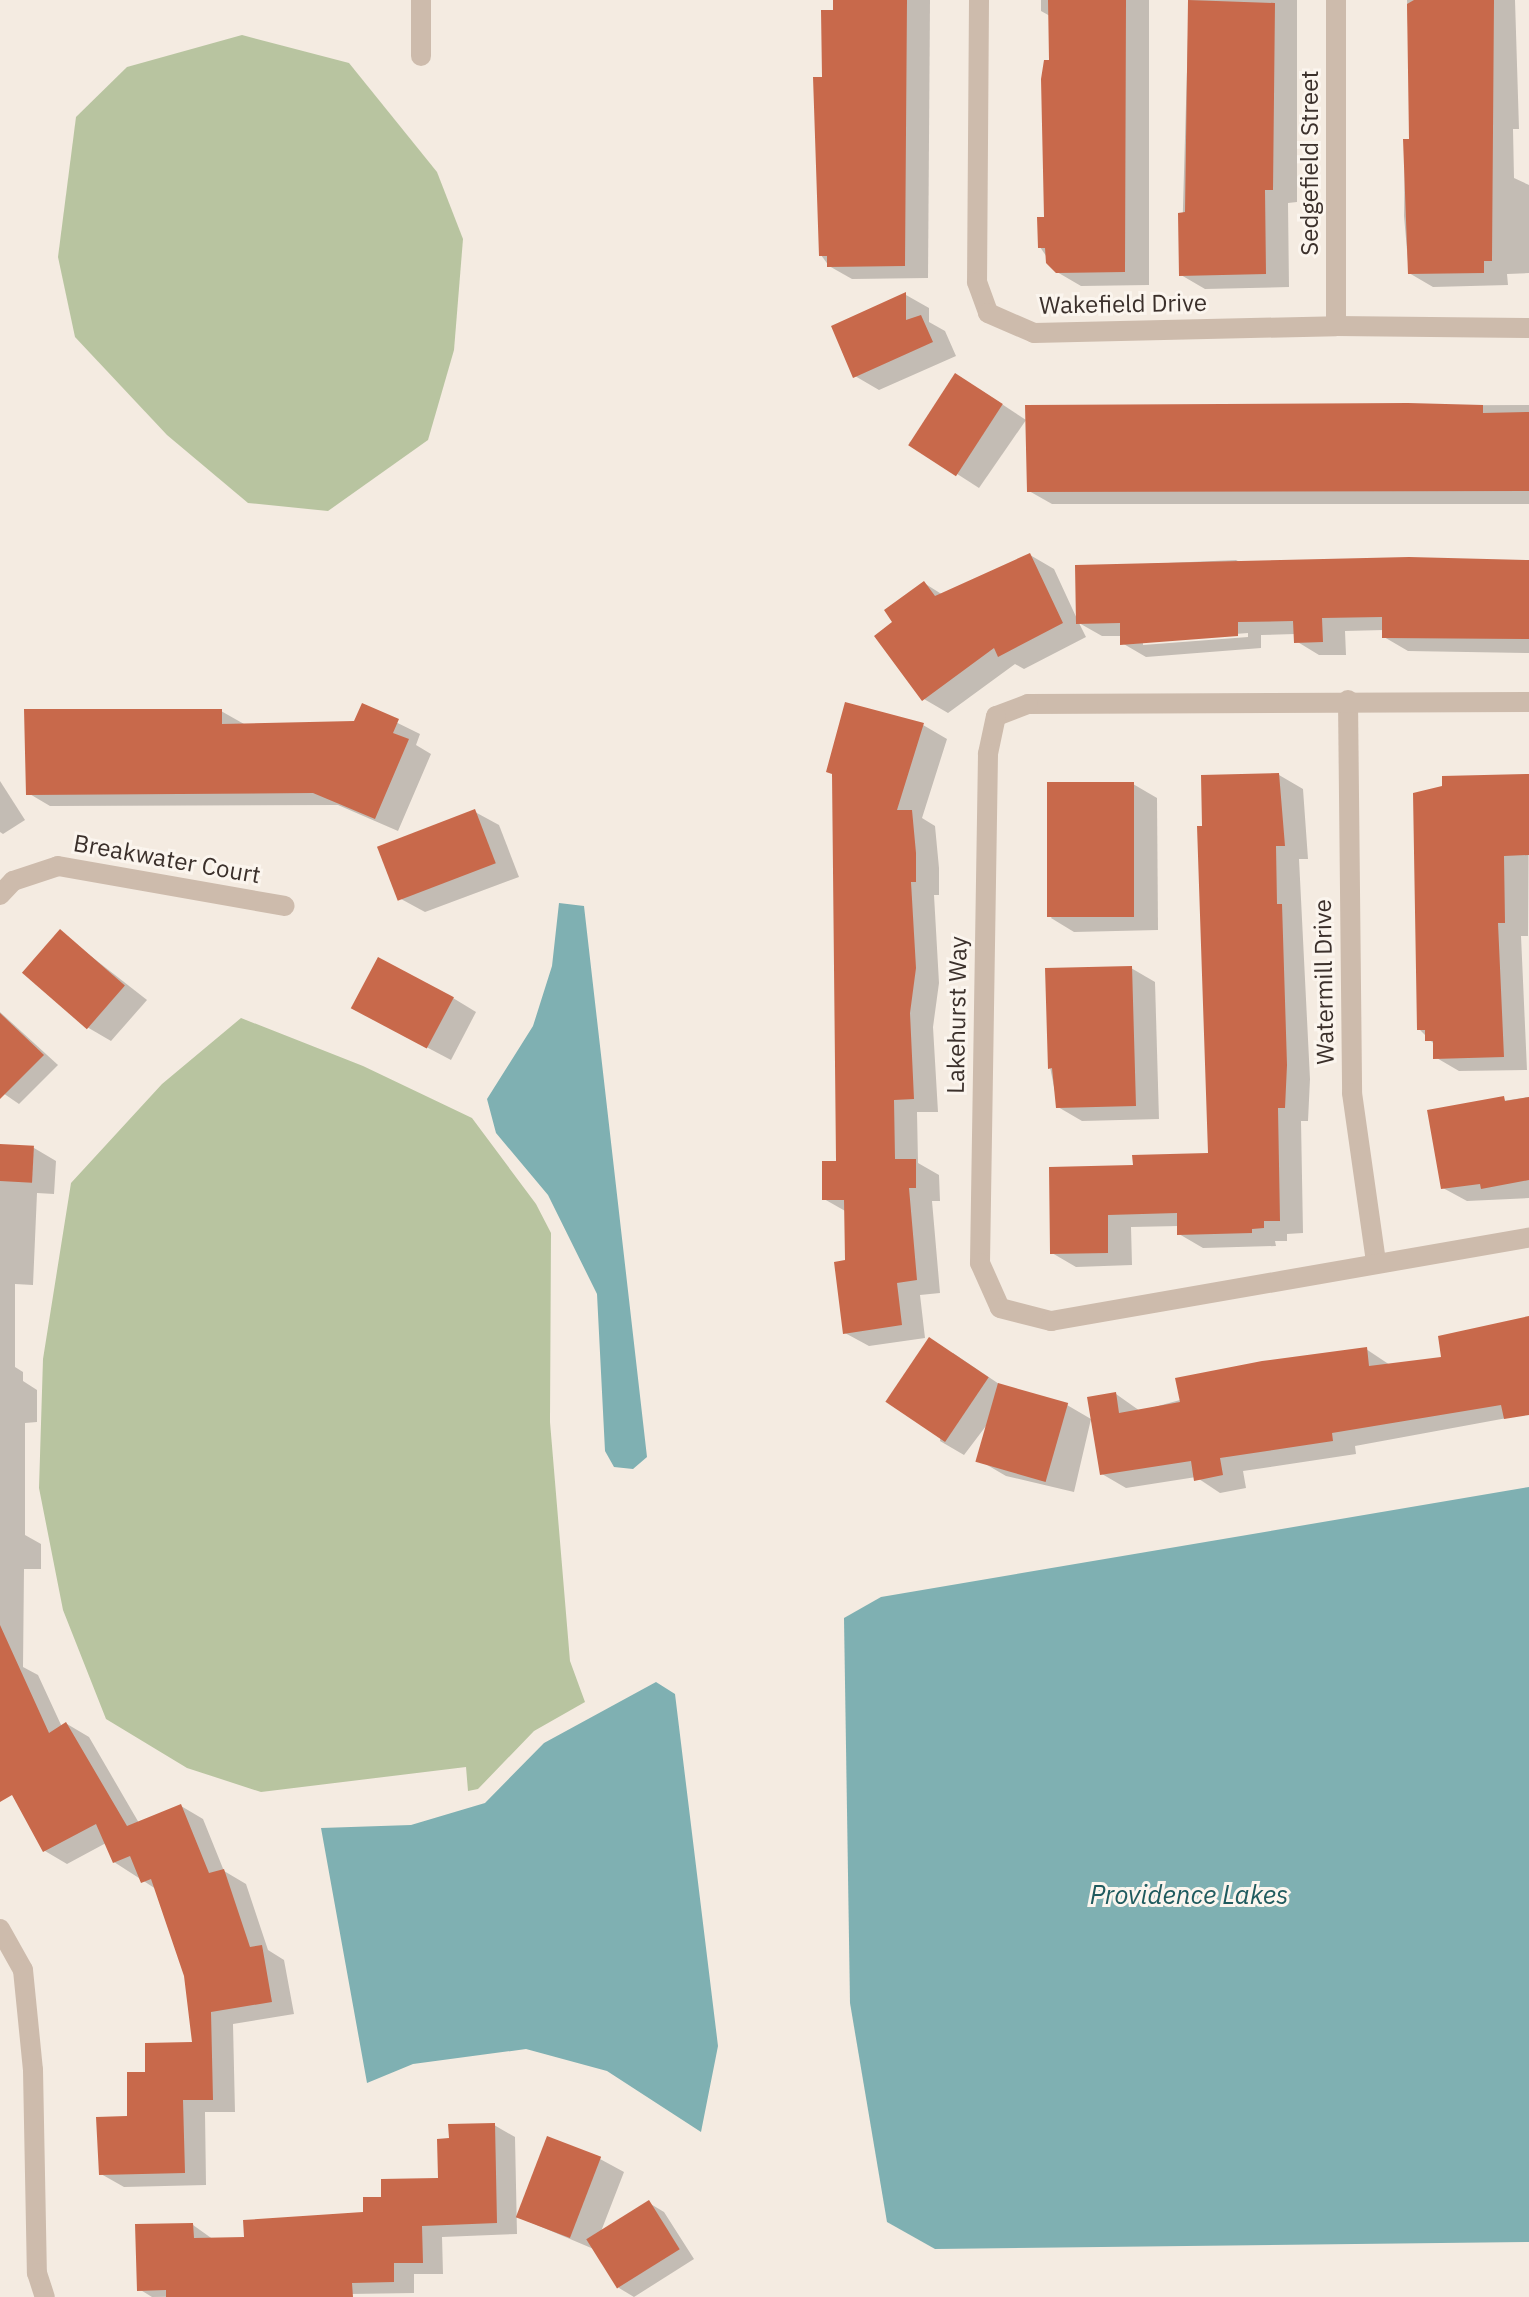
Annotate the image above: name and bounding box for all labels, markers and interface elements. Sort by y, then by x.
street label: Sedgefield Street [1296,70,1324,256]
street label: Wakefield Drive [1039,288,1207,320]
street label: Breakwater Court [71,828,263,890]
street label: Watermill Drive [1308,899,1340,1065]
street label: Lakehurst Way [941,936,973,1094]
water label: Providence Lakes [1090,1879,1288,1911]

